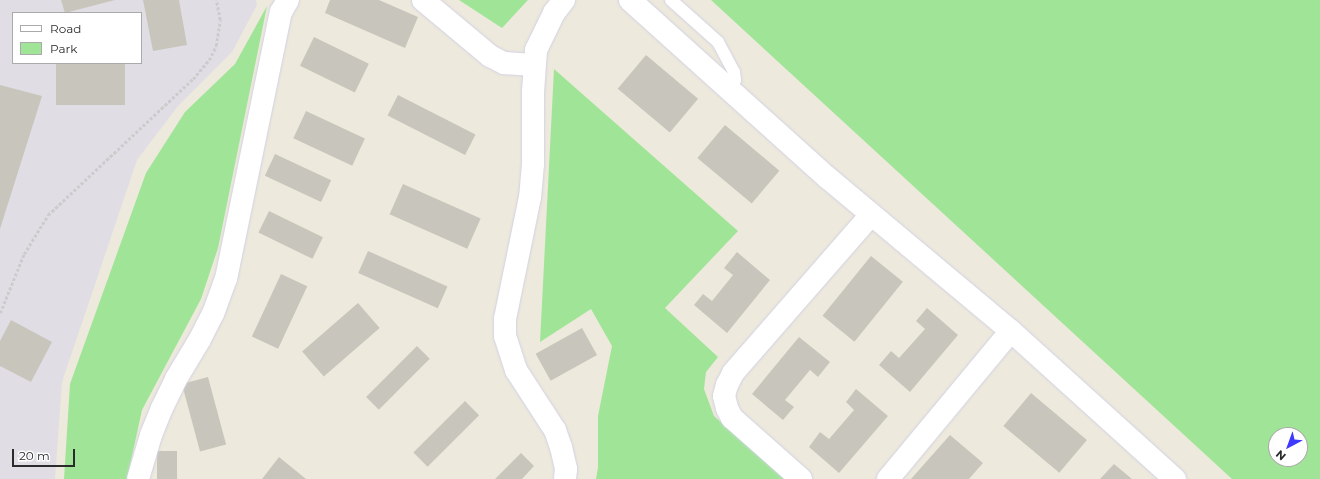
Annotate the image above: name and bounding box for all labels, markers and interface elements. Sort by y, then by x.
legend [12,12,142,64]
text: Road [50,21,81,36]
text: Park [50,41,77,56]
north arrow [1268,427,1308,467]
scale bar [14,441,77,467]
text: N [1273,447,1289,464]
text: 20 m [19,448,50,463]

